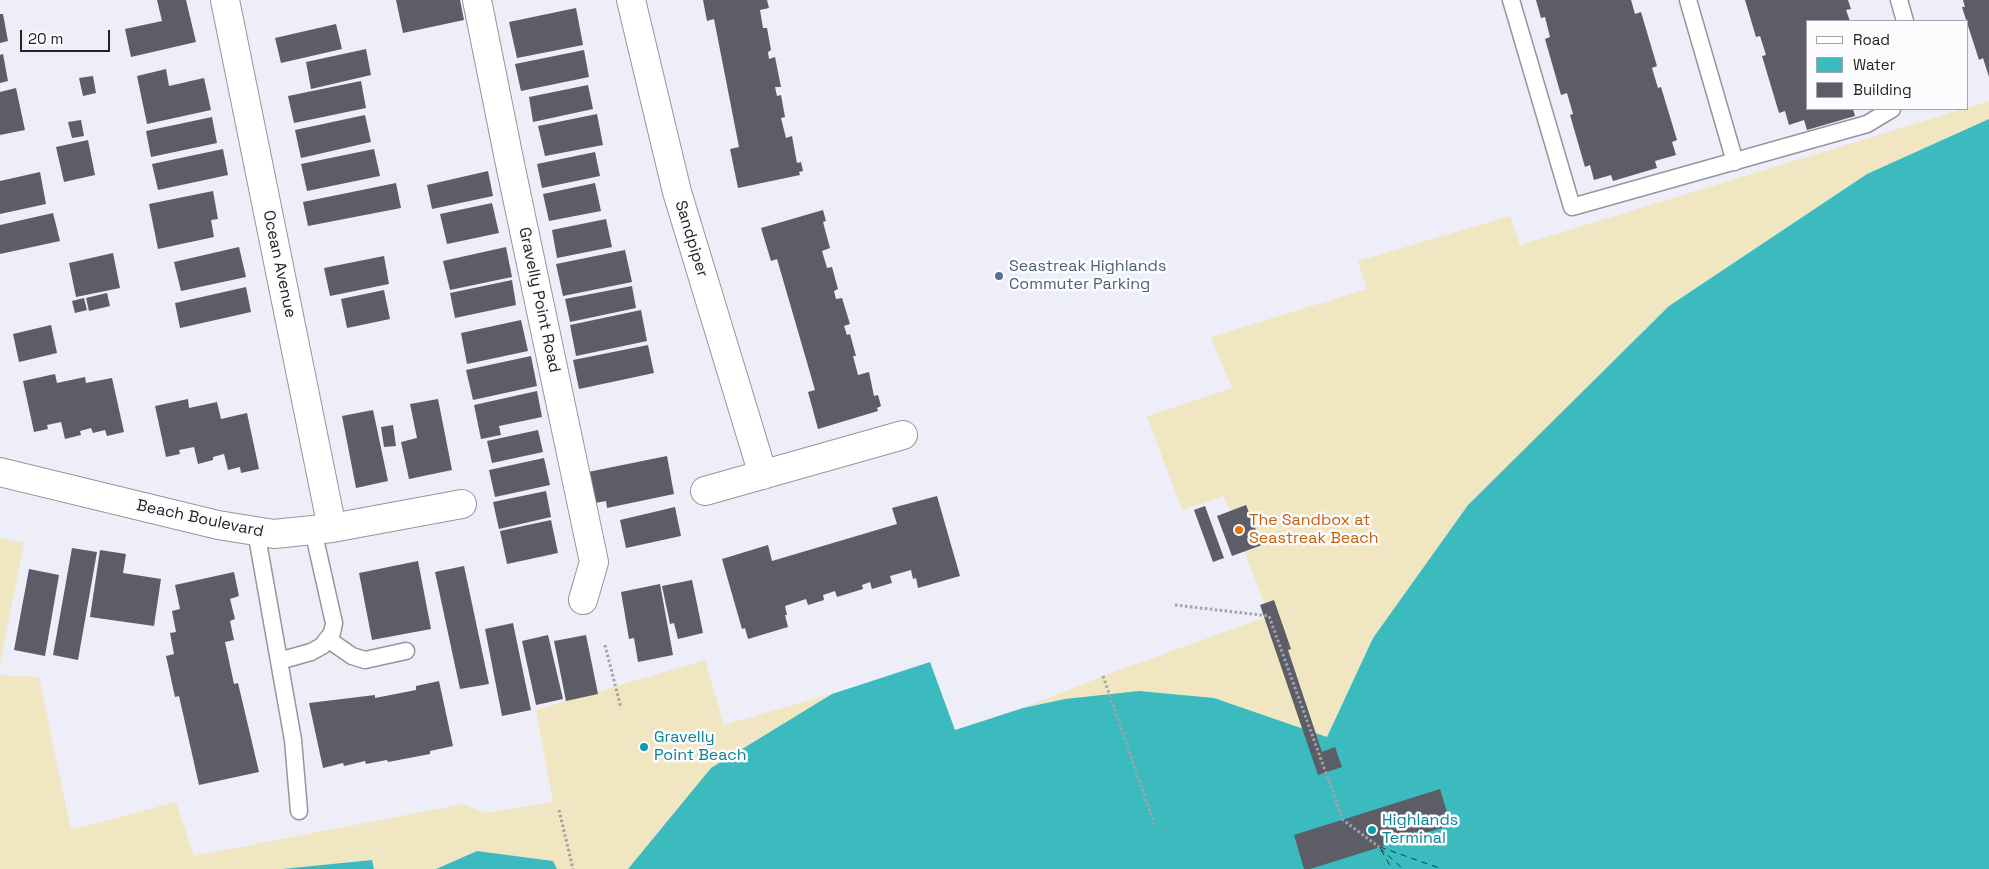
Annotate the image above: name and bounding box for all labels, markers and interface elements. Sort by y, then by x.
scale bar [22,20,112,52]
legend [1806,20,1969,110]
text: 20 m [28,29,63,48]
text: Road [1853,30,1890,49]
text: Water [1853,55,1895,74]
text: Building [1853,80,1912,99]
street label: Sandpiper [670,198,712,280]
street label: Ocean Avenue [258,209,300,319]
street label: Gravelly Point Road [514,226,564,374]
place label: Seastreak Highlands Commuter Parking [1009,257,1166,295]
marker: Seastreak Highlands Commuter Parking [993,270,1005,282]
street label: Beach Boulevard [135,496,265,542]
place label: The Sandbox at Seastreak Beach [1249,511,1379,549]
marker: The Sandbox at Seastreak Beach [1233,524,1245,536]
place label: Gravelly Point Beach [654,728,747,766]
marker: Gravelly Point Beach [638,741,650,753]
place label: Highlands Terminal [1382,811,1458,849]
marker: Highlands Terminal [1366,824,1378,836]

